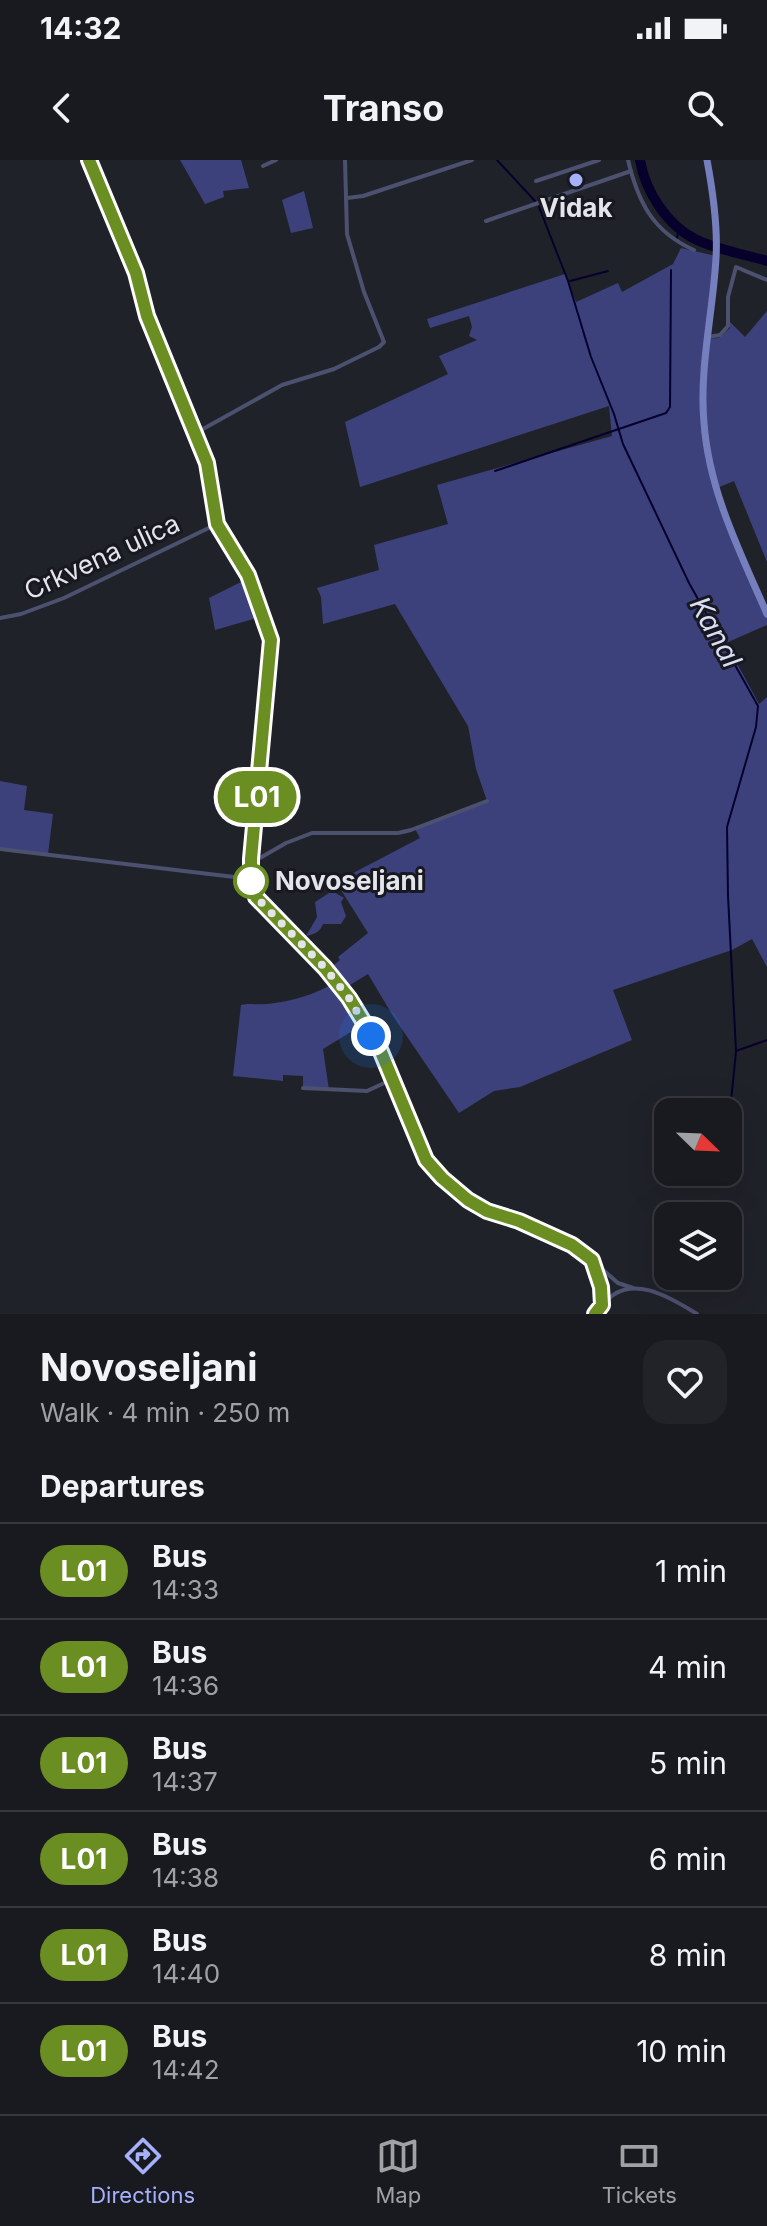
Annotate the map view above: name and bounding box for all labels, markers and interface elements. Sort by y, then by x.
text: 14:32 [40,10,122,46]
icon: back [40,86,84,130]
text: Transo [323,86,444,130]
icon: search [683,86,727,130]
marker: Vidak [567,171,585,189]
place label: Vidak [539,192,613,223]
street label: Crkvena ulica [19,507,184,606]
water label: Kanal [683,591,749,673]
line badge: L01 [211,771,303,823]
text: L01 [234,780,280,814]
marker: Novoseljani [234,864,268,898]
place label: Novoseljani [275,865,424,896]
your location [351,1016,391,1056]
north arrow [654,1098,742,1186]
map controls [654,1098,742,1290]
button: layers [654,1202,742,1290]
button: heart [643,1340,727,1424]
text: Novoseljani [40,1344,258,1390]
text: Walk · 4 min · 250 m [40,1397,290,1428]
text: Departures [40,1468,205,1504]
text: Bus [152,1538,207,1574]
text: 1 min [655,1553,727,1589]
text: L01 [61,1554,107,1588]
text: 14:33 [152,1574,219,1605]
text: Bus [152,1634,207,1670]
text: 4 min [648,1649,727,1685]
text: L01 [61,1650,107,1684]
text: 14:36 [152,1670,219,1701]
text: Bus [152,1730,207,1766]
text: 5 min [649,1745,727,1781]
text: L01 [61,1746,107,1780]
text: 14:37 [152,1766,218,1797]
text: Bus [152,1826,207,1862]
text: 6 min [649,1841,727,1877]
text: L01 [61,1842,107,1876]
text: 14:38 [152,1862,219,1893]
text: Bus [152,1922,207,1958]
text: 8 min [649,1937,727,1973]
text: L01 [61,1938,107,1972]
text: 14:40 [152,1958,220,1989]
text: Bus [152,2018,207,2054]
text: 10 min [636,2033,727,2069]
text: L01 [61,2034,107,2068]
text: 14:42 [152,2054,220,2085]
tab: Directions [90,2134,195,2208]
tab: Map [376,2134,421,2208]
tab: Tickets [602,2134,677,2208]

